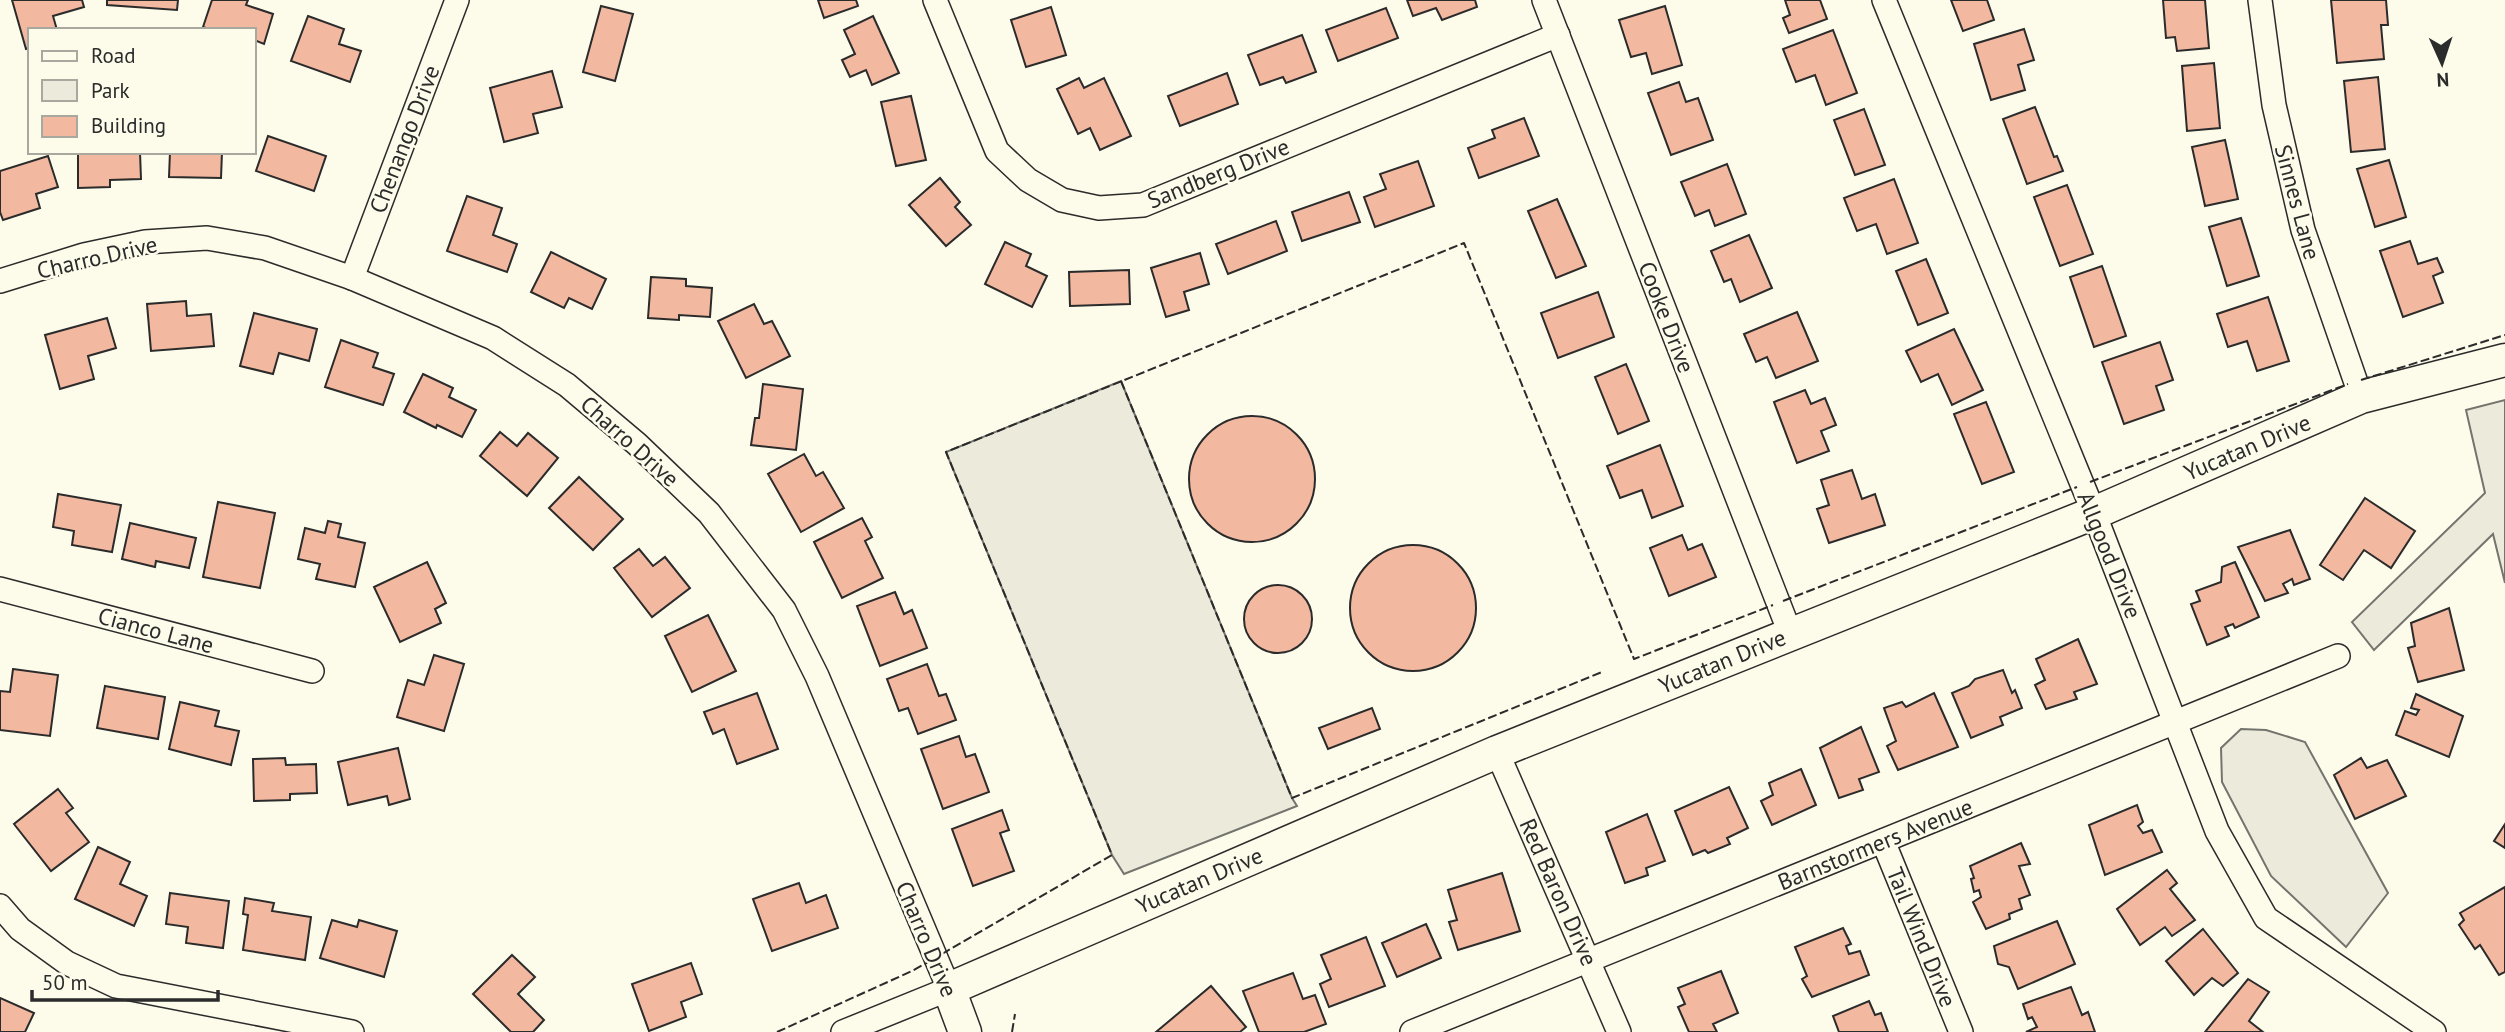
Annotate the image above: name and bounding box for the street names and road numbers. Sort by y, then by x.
street label: Chenango Drive [362,61,446,217]
street label: Sandberg Drive [1143,131,1293,215]
street label: Sinnes Lane [2269,141,2327,263]
street label: Charro Drive [34,229,160,285]
street label: Cooke Drive [1632,257,1702,377]
street label: Charro Drive [575,389,685,493]
street label: Yucatan Drive [2179,407,2315,487]
street label: Allgood Drive [2071,487,2149,623]
street label: Cianco Lane [95,601,217,659]
street label: Yucatan Drive [1654,622,1790,700]
street label: Barnstormers Avenue [1773,792,1977,896]
street label: Red Baron Drive [1514,814,1604,970]
street label: Yucatan Drive [1131,840,1267,920]
street label: Tail Wind Drive [1881,863,1963,1011]
street label: Charro Drive [890,877,964,1001]

